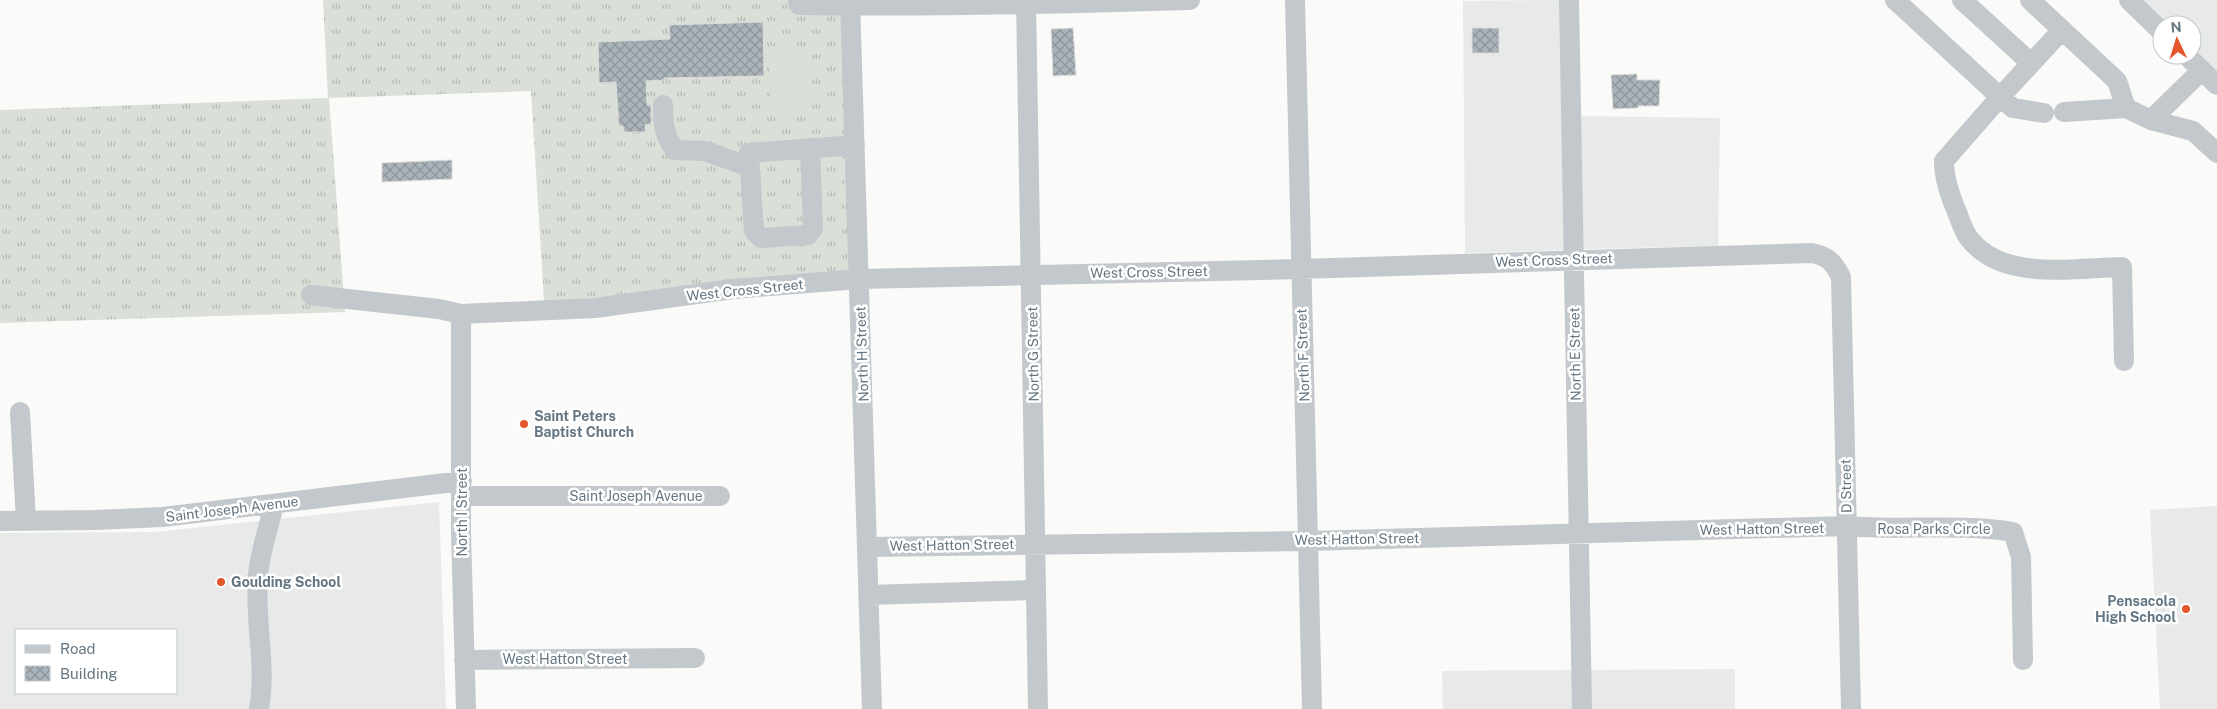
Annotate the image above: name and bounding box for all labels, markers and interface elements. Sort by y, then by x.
north arrow [2152,15,2202,65]
text: N [2170,19,2182,35]
street label: West Cross Street [1495,250,1613,270]
street label: West Cross Street [1090,263,1208,281]
street label: West Cross Street [686,276,804,304]
street label: North H Street [852,306,872,402]
street label: North G Street [1024,306,1042,402]
street label: North E Street [1566,307,1584,401]
street label: North F Street [1293,308,1313,402]
place label: Saint Peters Baptist Church [534,408,634,440]
marker: Saint Peters Baptist Church [518,418,530,430]
street label: D Street [1838,459,1854,513]
street label: North I Street [454,468,470,556]
street label: Saint Joseph Avenue [569,488,703,504]
street label: Saint Joseph Avenue [165,493,299,525]
street label: West Hatton Street [1699,520,1825,538]
street label: Rosa Parks Circle [1877,521,1991,537]
street label: West Hatton Street [1294,530,1420,548]
street label: West Hatton Street [889,536,1015,554]
place label: Goulding School [231,574,341,590]
marker: Goulding School [215,576,227,588]
place label: Pensacola High School [2095,593,2176,625]
marker: Pensacola High School [2180,603,2192,615]
legend [15,629,178,694]
text: Road [60,640,96,657]
street label: West Hatton Street [503,651,627,667]
text: Building [60,665,118,682]

